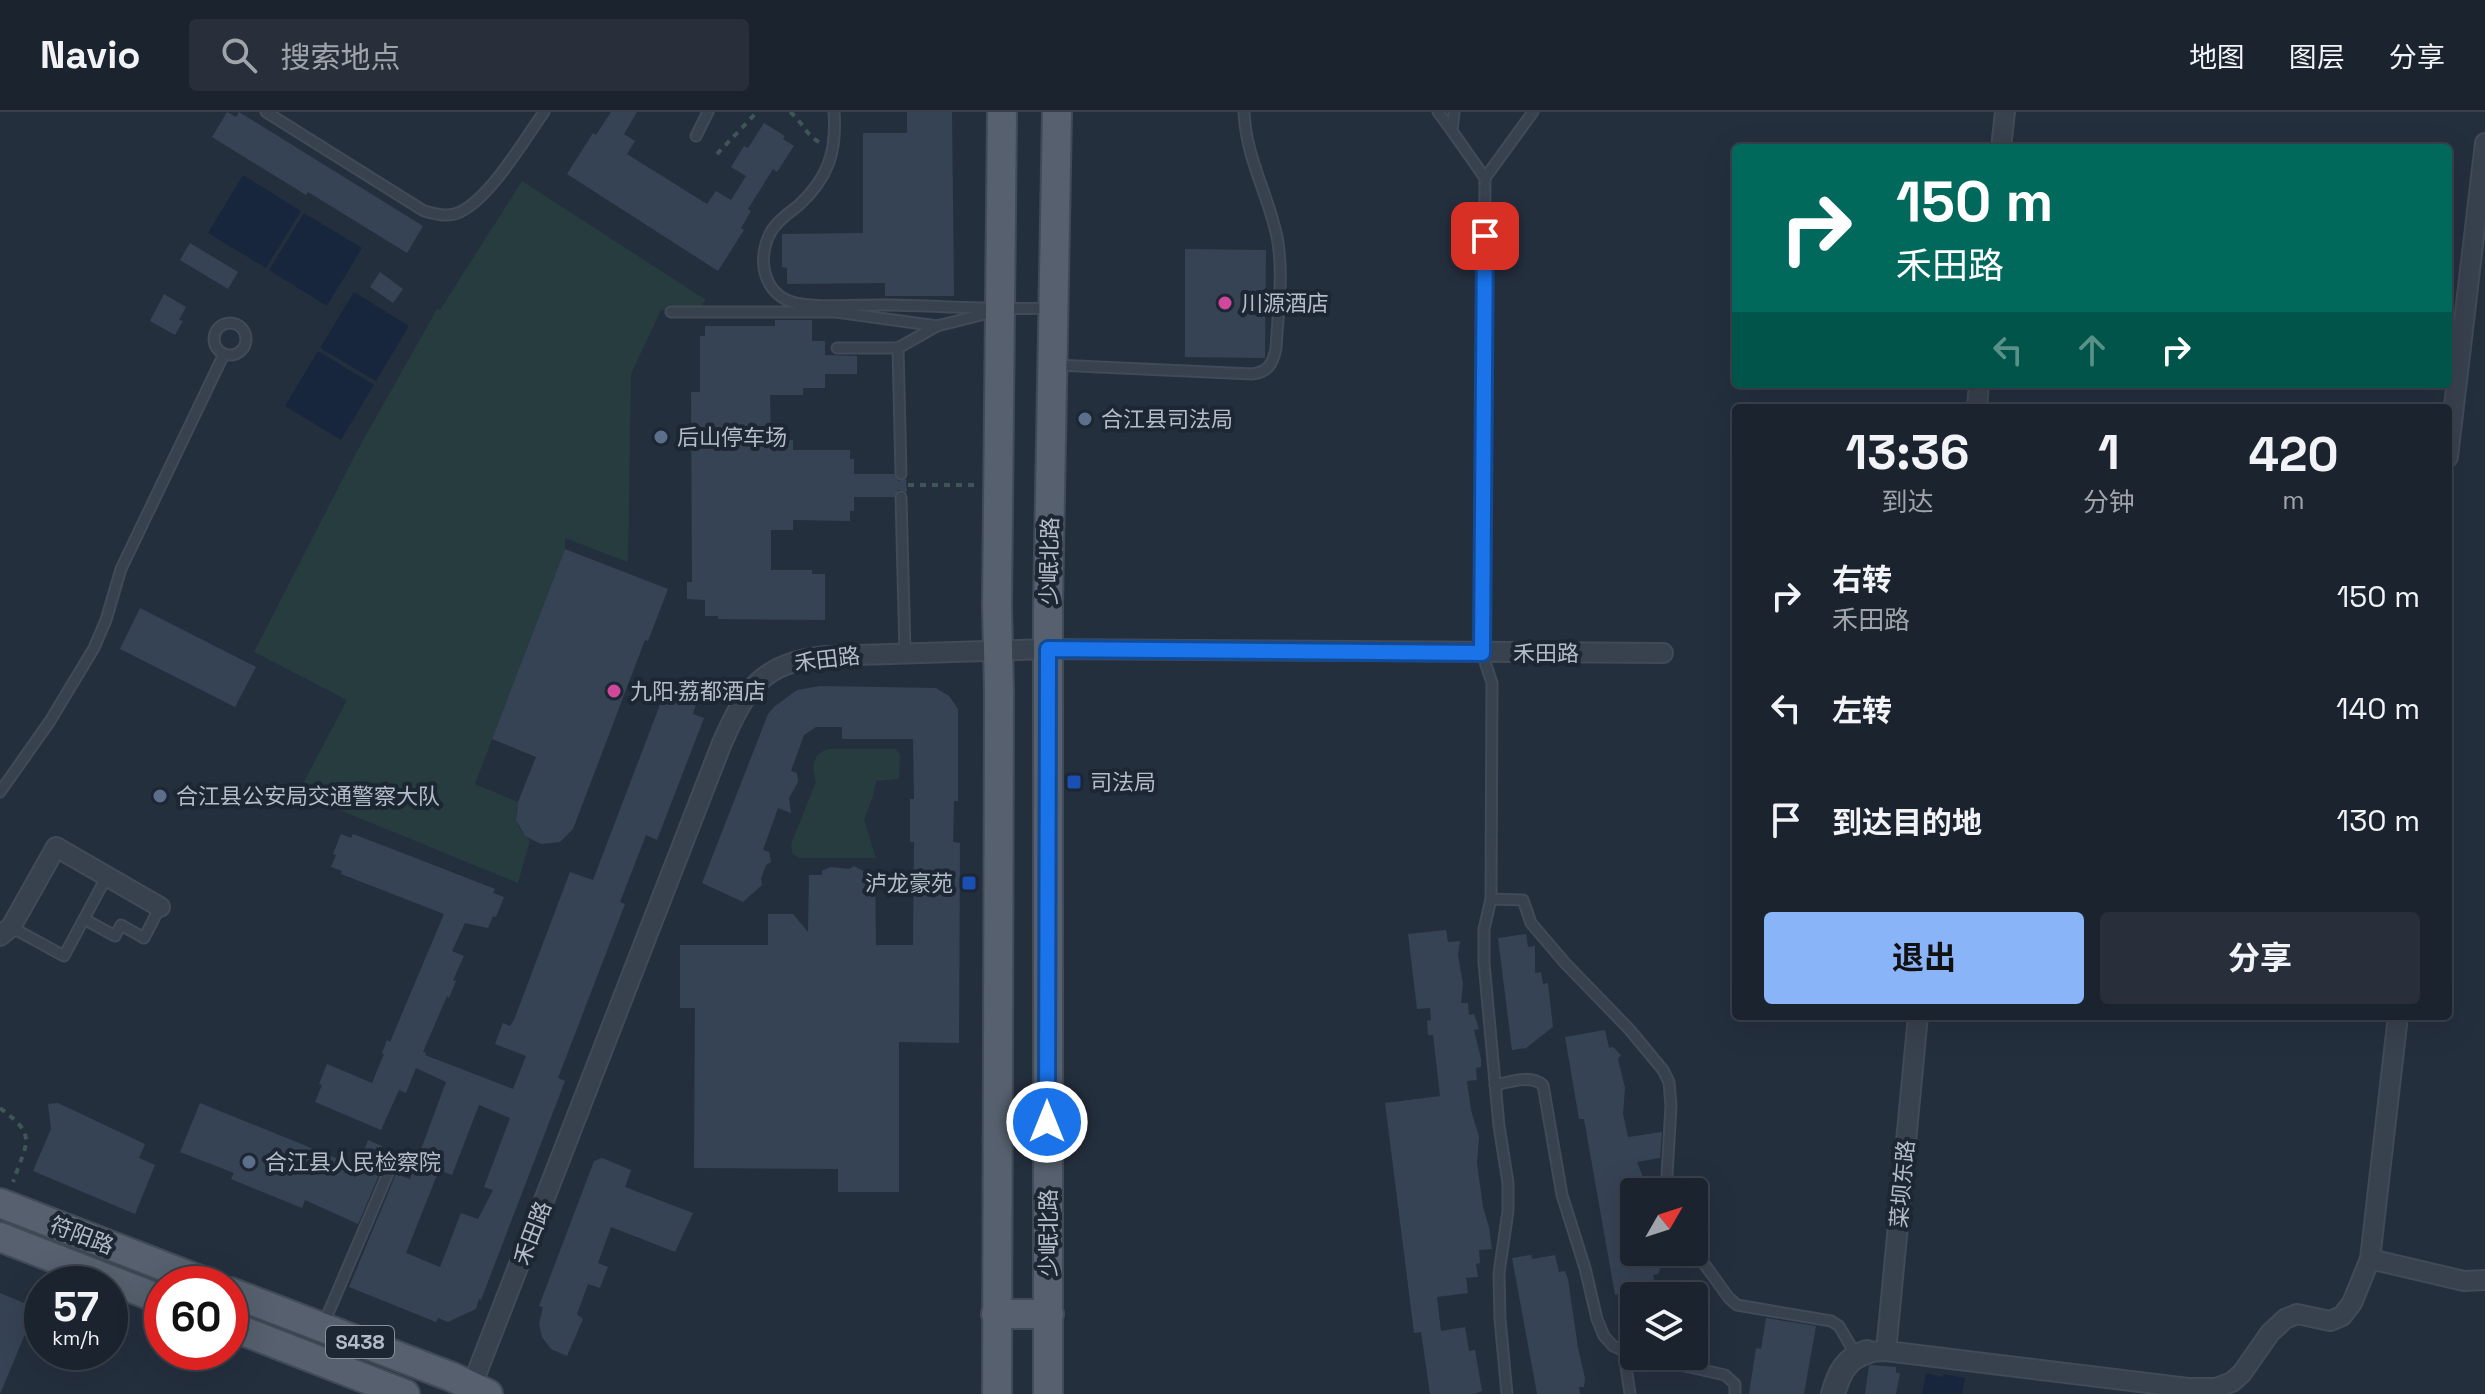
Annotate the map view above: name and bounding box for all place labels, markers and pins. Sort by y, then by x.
pin [1451,202,1519,270]
place label: 川源酒店 [1241,289,1329,317]
marker: 川源酒店 [1216,294,1234,312]
place label: 合江县司法局 [1101,405,1233,433]
marker: 合江县司法局 [1076,410,1094,428]
place label: 后山停车场 [677,423,787,451]
marker: 后山停车场 [652,428,670,446]
place label: 九阳·荔都酒店 [630,677,766,705]
marker: 九阳·荔都酒店 [605,682,623,700]
place label: 司法局 [1090,768,1156,796]
marker: 司法局 [1065,773,1083,791]
place label: 合江县公安局交通警察大队 [176,782,440,810]
marker: 合江县公安局交通警察大队 [151,787,169,805]
place label: 泸龙豪苑 [865,869,953,897]
marker: 泸龙豪苑 [960,874,978,892]
place label: 合江县人民检察院 [265,1148,441,1176]
marker: 合江县人民检察院 [240,1153,258,1171]

